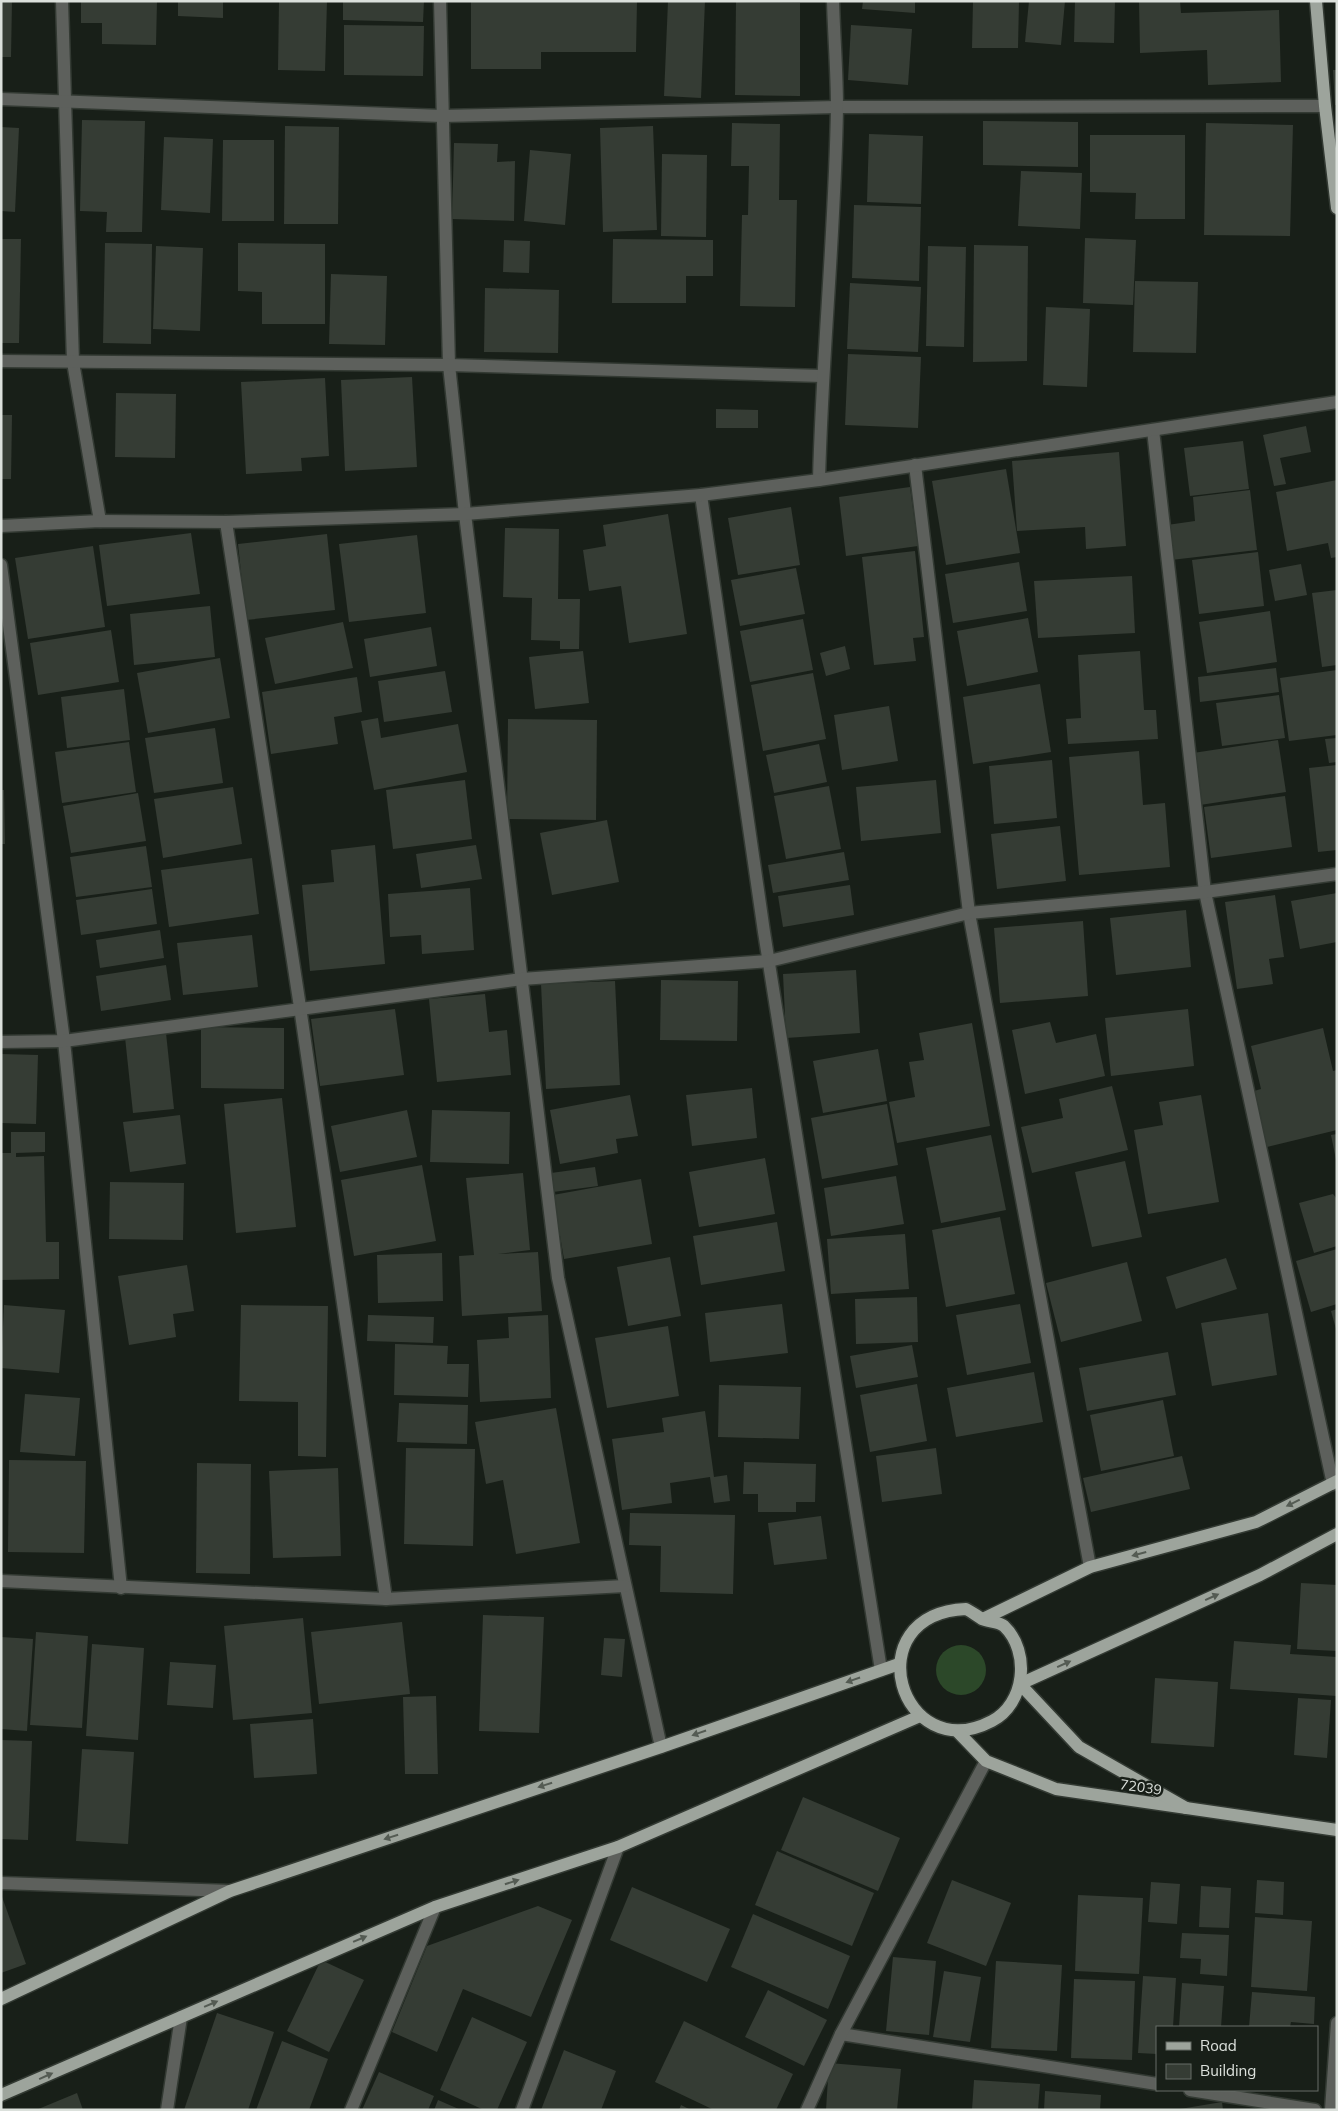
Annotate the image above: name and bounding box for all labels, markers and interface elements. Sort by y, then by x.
one-way arrow [1286,1499,1300,1507]
one-way arrow [1132,1550,1147,1558]
one-way arrow [1205,1592,1219,1600]
one-way arrow [1057,1660,1071,1668]
one-way arrow [845,1677,860,1684]
one-way arrow [692,1730,707,1738]
street label: 72039 [1119,1775,1163,1799]
one-way arrow [538,1782,553,1790]
one-way arrow [384,1834,399,1841]
one-way arrow [505,1877,520,1885]
one-way arrow [353,1935,367,1943]
one-way arrow [204,1999,218,2007]
legend [1156,2026,1318,2091]
text: Road [1200,2036,1237,2055]
text: Building [1200,2061,1256,2080]
one-way arrow [39,2071,53,2079]

